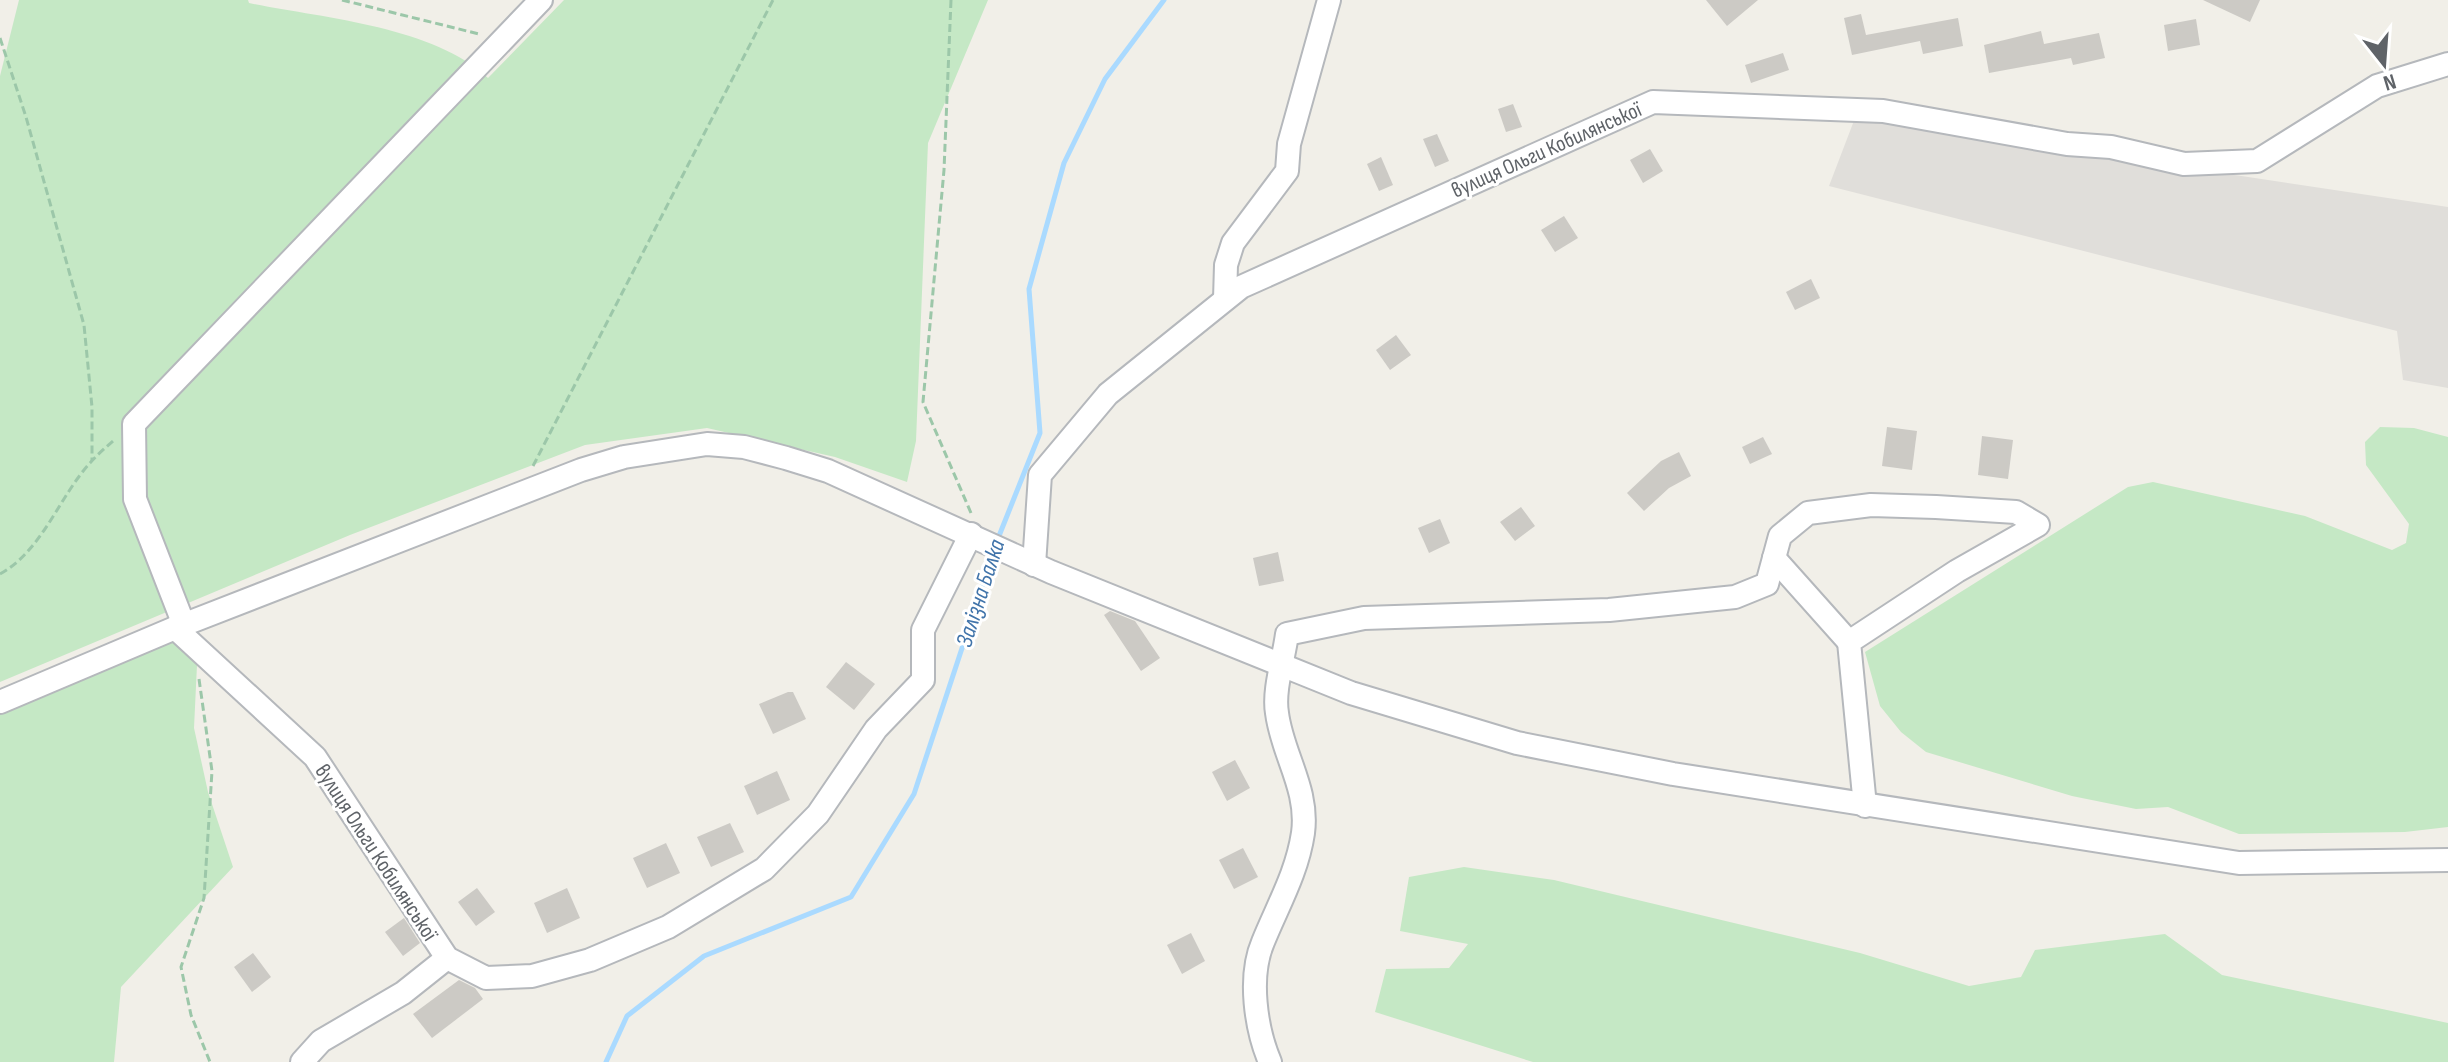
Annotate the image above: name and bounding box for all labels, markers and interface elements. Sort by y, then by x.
north arrow [2344,24,2424,104]
text: N [2380,67,2399,96]
street label: вулиця Ольги Кобилянської [1447,96,1647,204]
water label: Залізна Балка [949,535,1012,651]
street label: вулиця Ольги Кобилянської [309,759,443,947]

